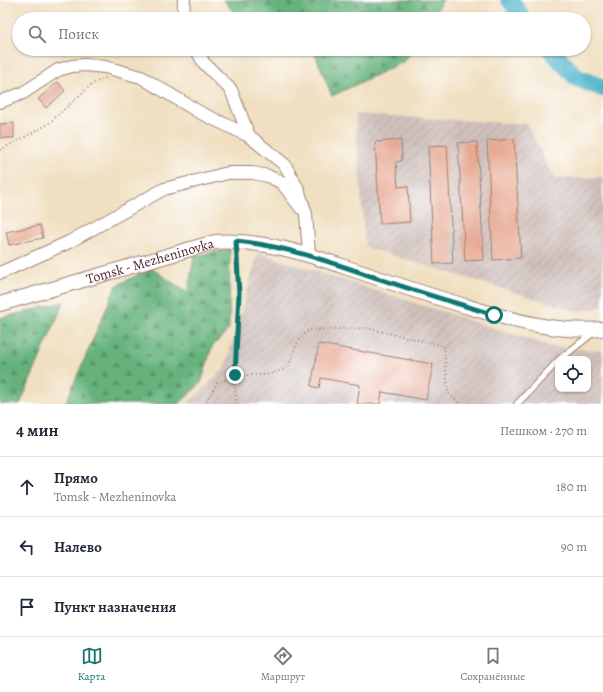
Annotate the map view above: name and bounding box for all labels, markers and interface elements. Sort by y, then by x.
search box [12,12,591,56]
icon: search [26,23,48,45]
text: Поиск [58,24,99,44]
street label: Tomsk - Mezheninovka [84,234,217,289]
route start [485,306,503,324]
map controls [555,356,591,392]
button: locate [555,356,591,392]
route end [226,366,244,384]
text: 4 мин [16,419,59,442]
text: Пешком · 270 m [500,422,587,439]
text: Прямо [54,468,98,488]
icon: ahead [16,476,38,498]
text: 180 m [556,478,587,495]
text: Tomsk - Mezheninovka [54,488,176,505]
icon: left [16,536,38,558]
text: Налево [54,537,102,557]
text: 90 m [561,538,587,555]
icon: arrive [16,596,38,618]
text: Пункт назначения [54,597,176,617]
tab: Карта [78,645,105,684]
tab: Маршрут [261,645,305,684]
tab: Сохранённые [460,645,525,684]

